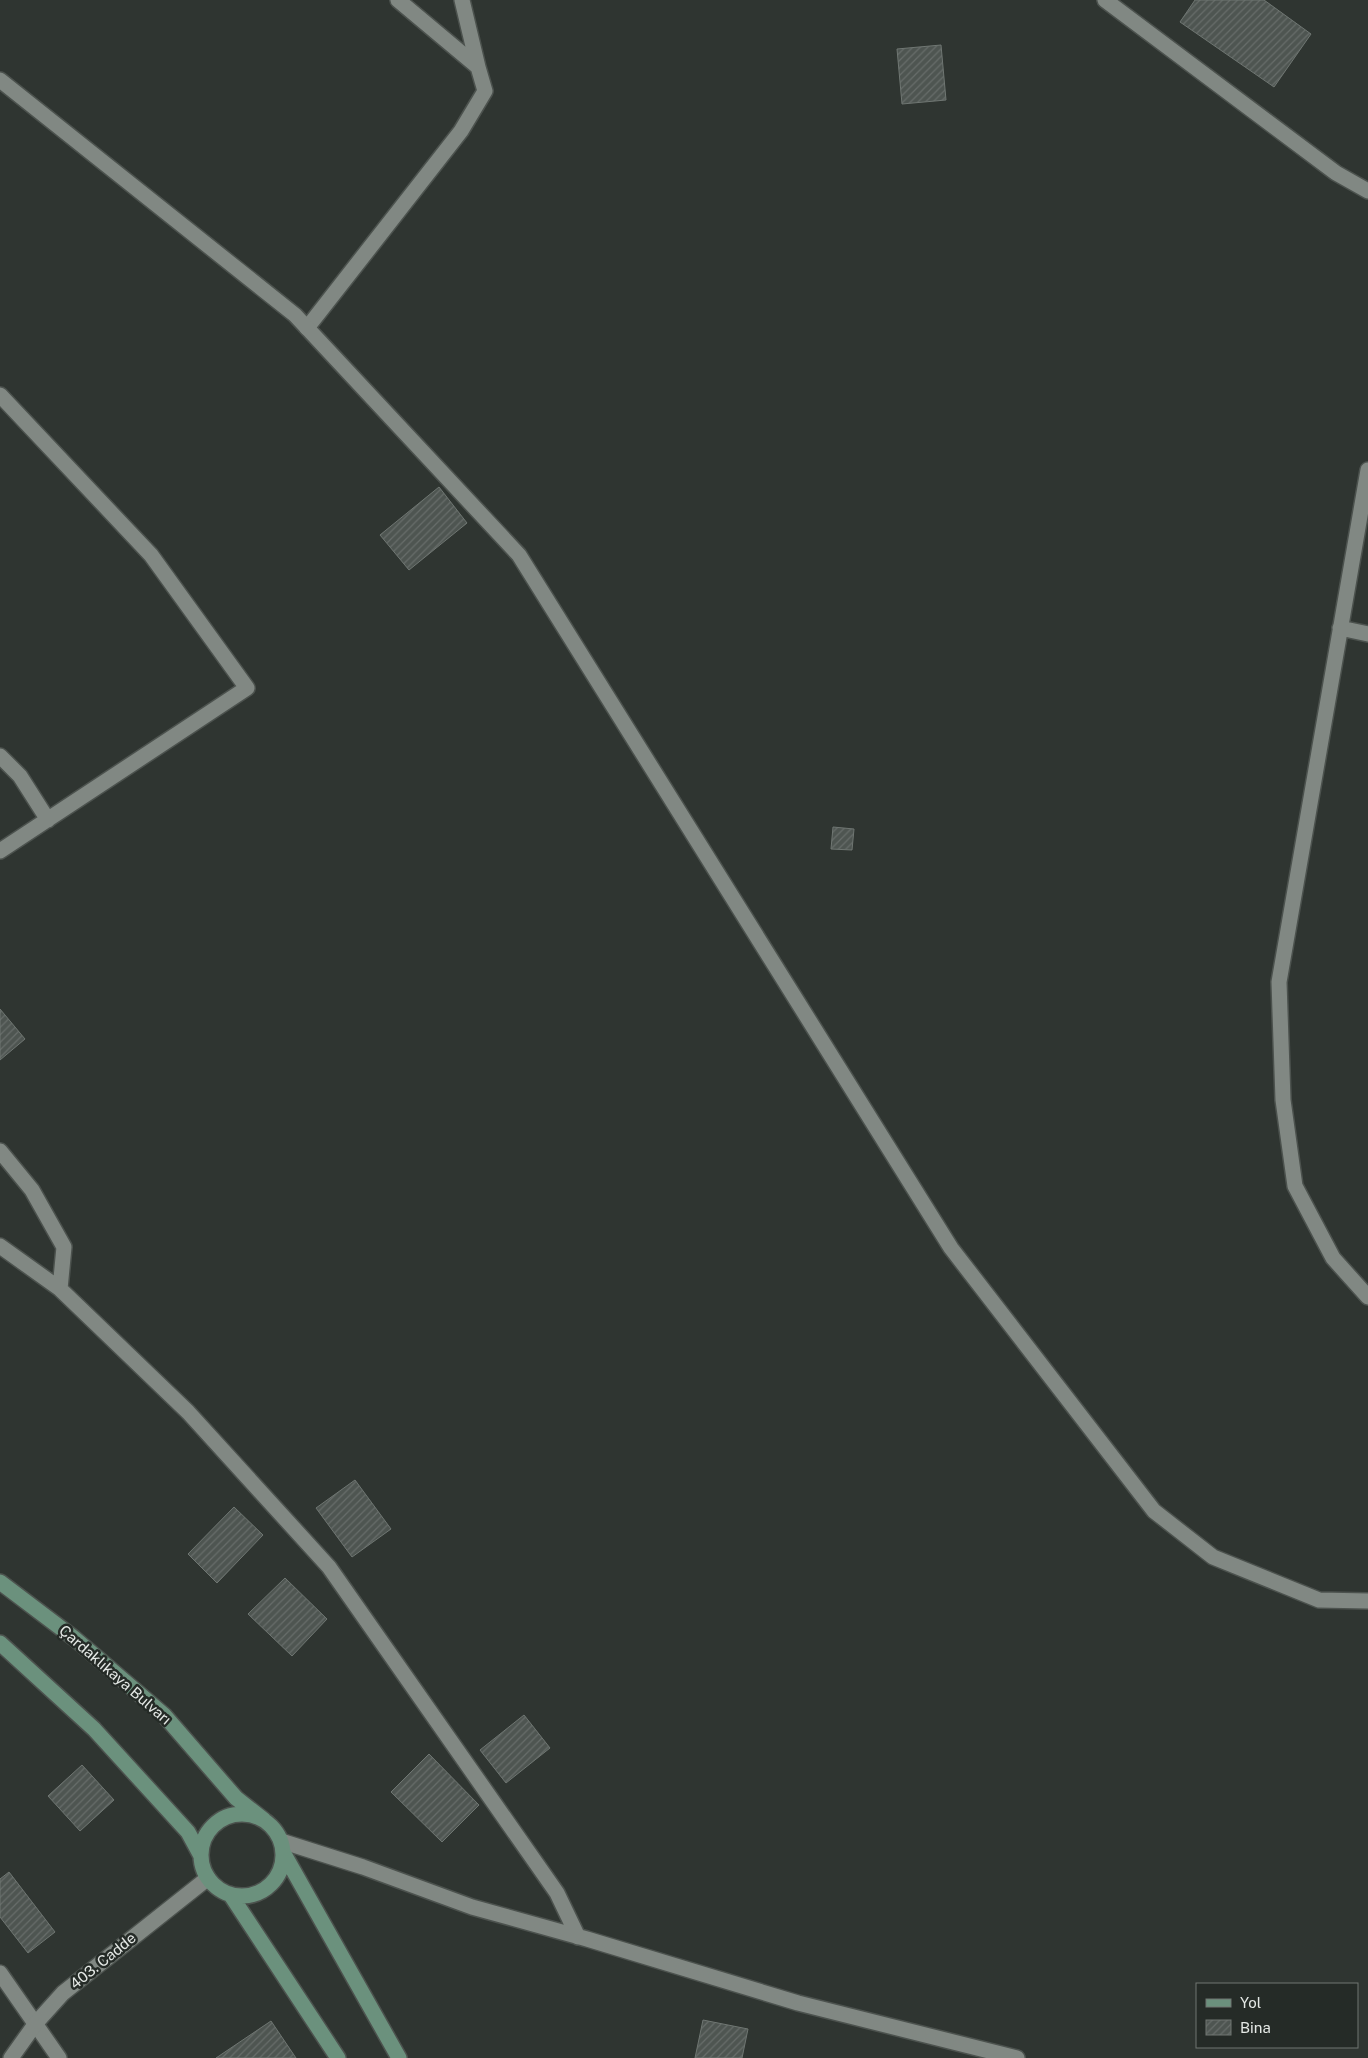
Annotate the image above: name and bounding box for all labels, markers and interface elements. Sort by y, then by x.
street label: Çardaklıkaya Bulvarı [56,1621,175,1728]
street label: 403. Cadde [66,1929,139,1992]
legend [1196,1983,1358,2048]
text: Yol [1240,1994,1261,2011]
text: Bina [1240,2019,1271,2036]

